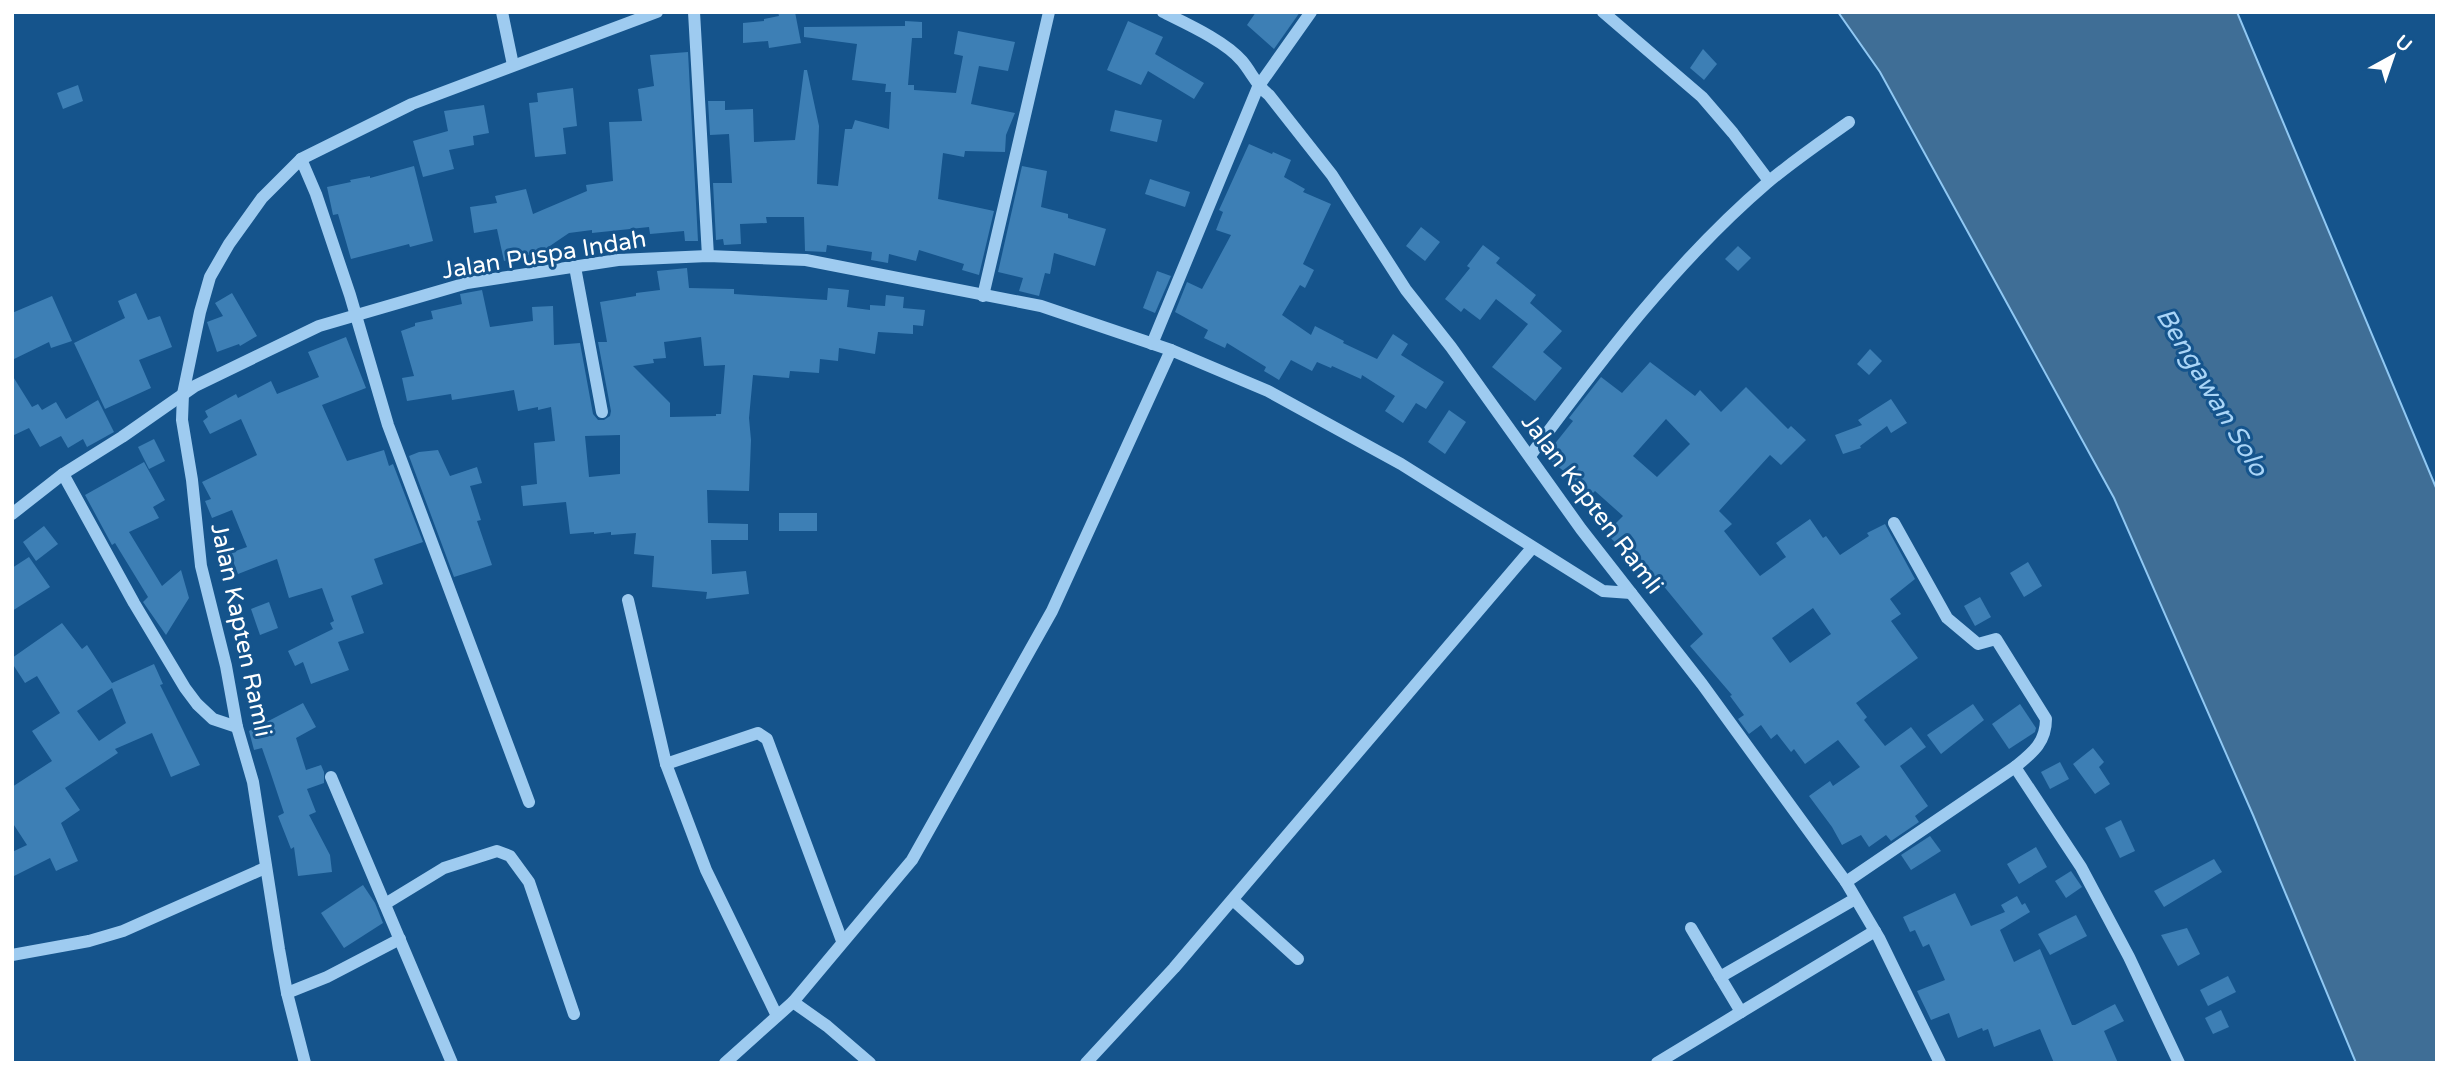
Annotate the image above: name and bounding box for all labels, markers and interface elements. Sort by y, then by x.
north arrow [2358,21,2428,91]
text: U [2391,31,2416,57]
street label: Jalan Puspa Indah [440,225,648,285]
water label: Bengawan Solo [2150,302,2275,483]
street label: Jalan Kapten Ramli [1515,408,1669,600]
street label: Jalan Kapten Ramli [204,521,278,739]

